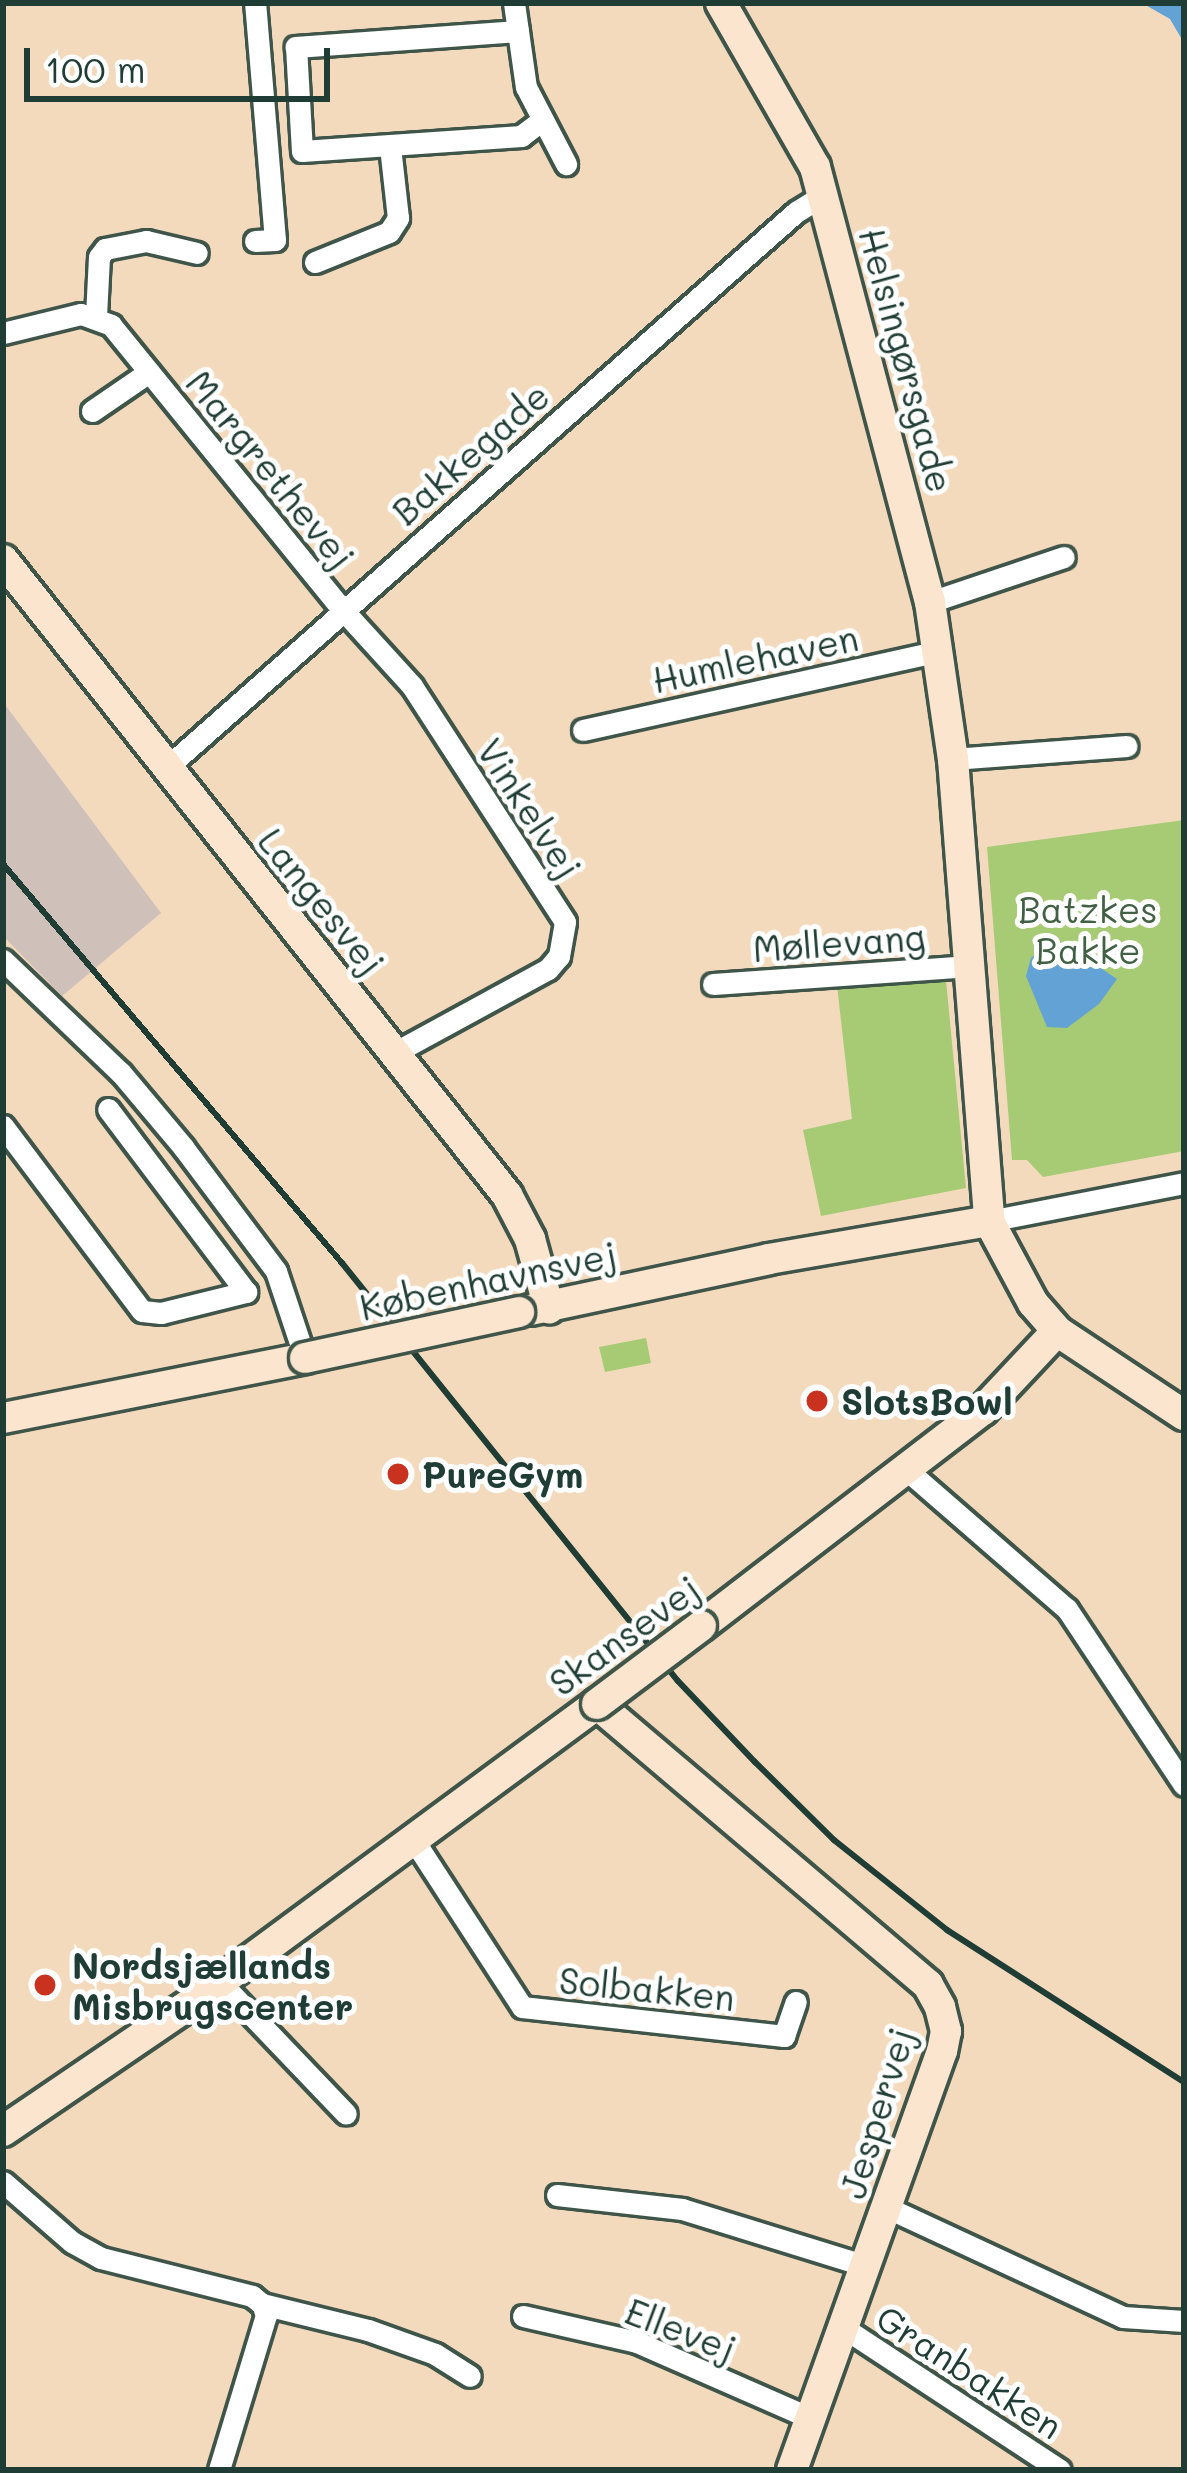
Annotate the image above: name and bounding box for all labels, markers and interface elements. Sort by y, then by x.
scale bar [30,24,336,98]
text: 100 m [45,45,146,92]
street label: Helsingørsgade [851,223,963,497]
street label: Margrethevej [178,361,364,577]
street label: Bakkegade [383,373,557,533]
street label: Humlehaven [648,615,862,701]
street label: Vinkelvej [469,730,591,886]
street label: Langesvej [250,819,394,983]
park label: Batzkes Bakke [1018,886,1158,971]
street label: Møllevang [751,914,927,970]
street label: Københavnsvej [356,1232,620,1328]
place label: SlotsBowl [841,1379,1013,1423]
marker: SlotsBowl [804,1388,830,1414]
place label: PureGym [422,1452,583,1496]
marker: PureGym [385,1461,411,1487]
street label: Skansevej [541,1566,707,1704]
place label: Nordsjællands Misbrugscenter [72,1942,353,2027]
street label: Solbakken [557,1957,737,2019]
marker: Nordsjællands Misbrugscenter [29,1969,61,2001]
street label: Jespervej [830,2023,922,2203]
street label: Ellevej [620,2288,742,2370]
street label: Granbakken [869,2295,1071,2447]

